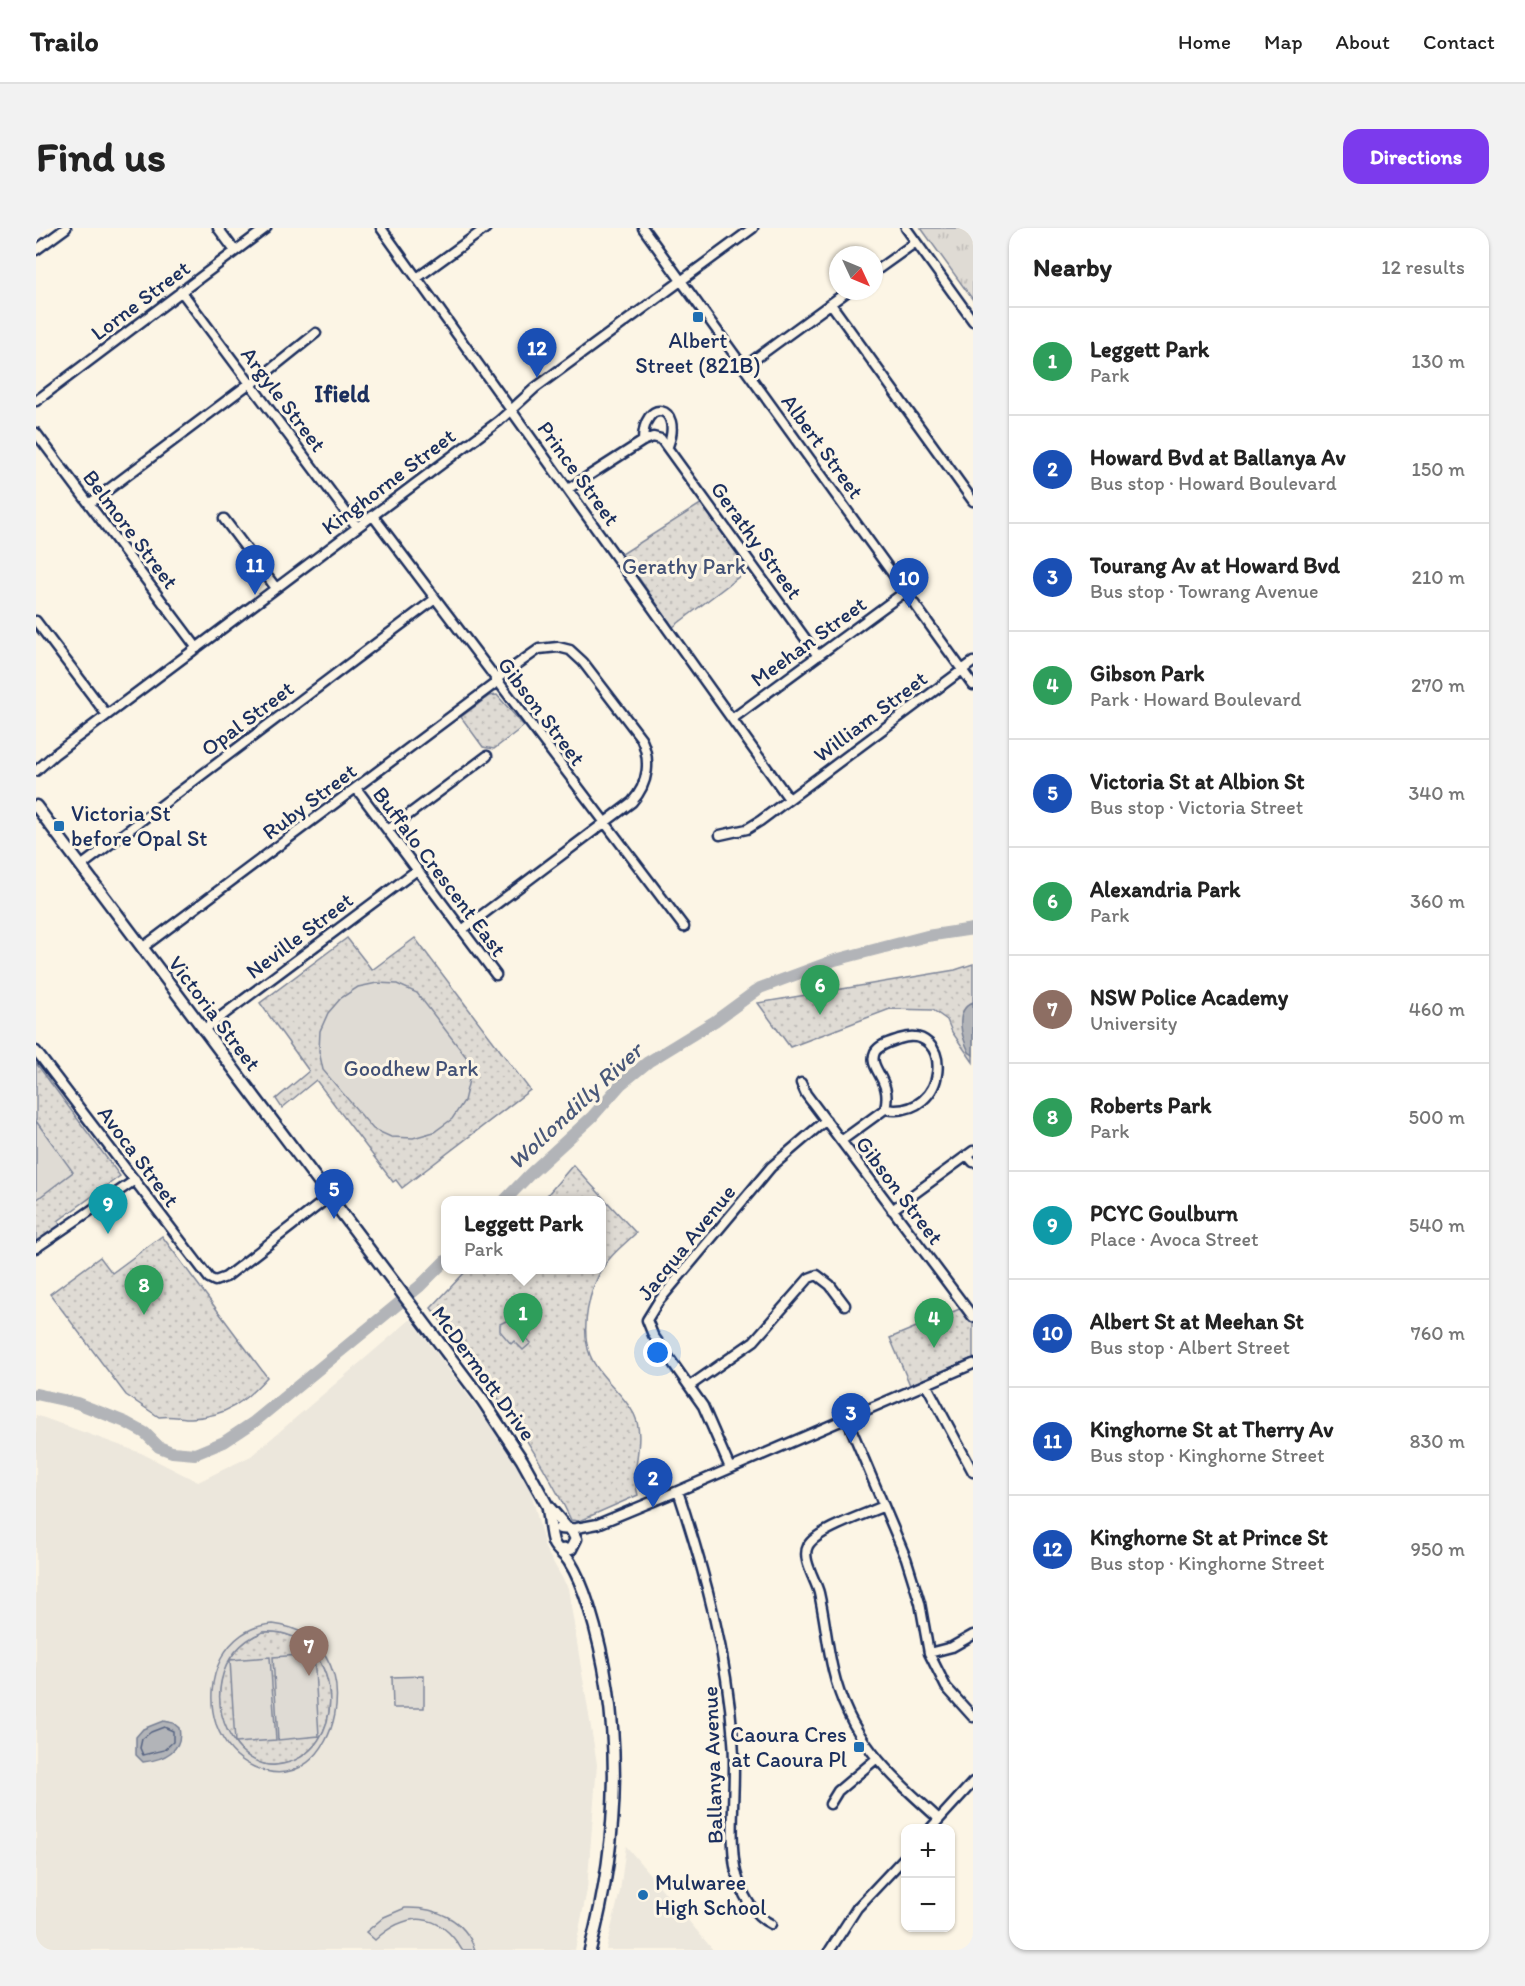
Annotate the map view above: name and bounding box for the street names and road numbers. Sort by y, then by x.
street label: Lorne Street [85,254,195,346]
street label: Argyle Street [235,341,332,457]
street label: Albert Street [776,389,870,504]
street label: Prince Street [532,416,626,531]
street label: Kinghorne Street [316,422,461,541]
street label: Belmore Street [77,464,184,594]
street label: Gerathy Street [705,476,808,604]
street label: Meehan Street [745,590,872,693]
street label: Gibson Street [492,652,591,771]
street label: William Street [808,665,933,768]
street label: Opal Street [196,675,299,762]
street label: Ruby Street [257,757,362,845]
street label: Buffalo Crescent East [367,781,512,962]
street label: Neville Street [240,886,358,984]
street label: Victoria Street [163,950,267,1076]
street label: Avoca Street [92,1100,185,1212]
street label: Gibson Street [850,1131,949,1250]
street label: Jacqua Avenue [631,1179,741,1306]
street label: McDermott Drive [426,1301,542,1446]
street label: Ballanya Avenue [696,1686,729,1844]

